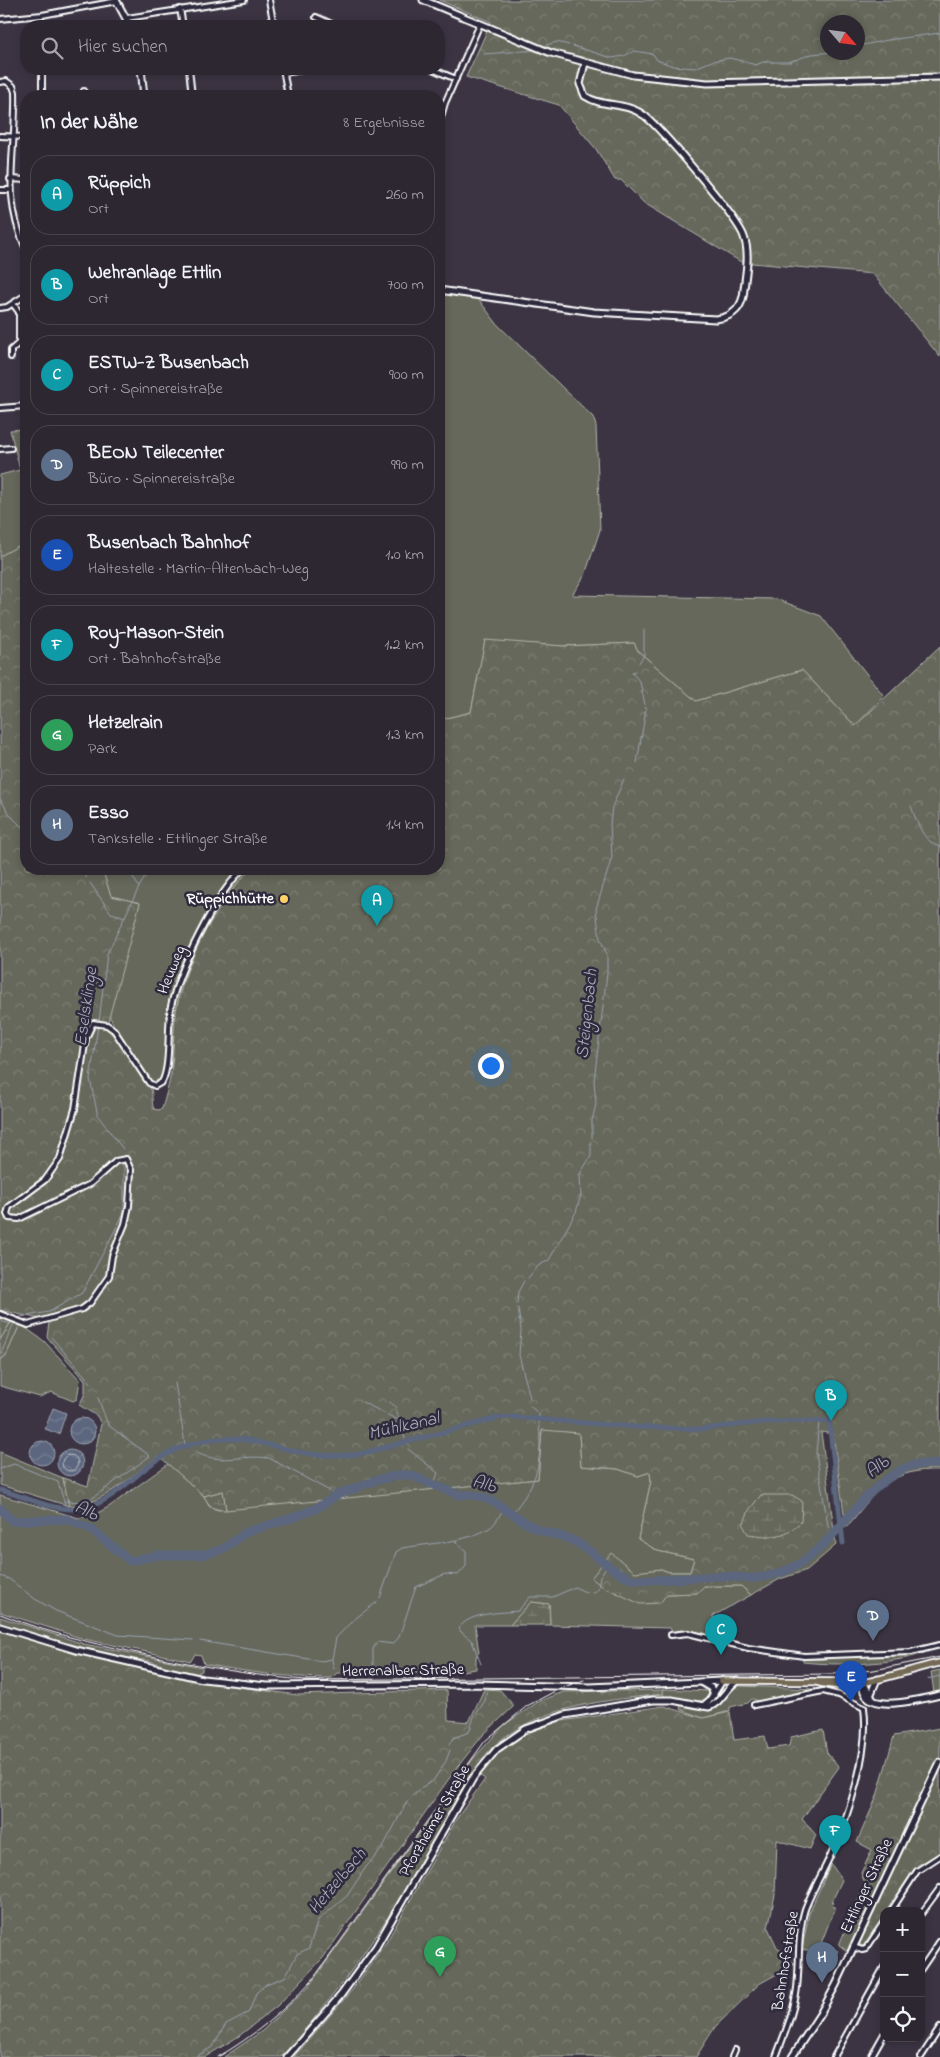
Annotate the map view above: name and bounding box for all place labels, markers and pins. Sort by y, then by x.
pin: A [361,885,393,926]
place label: Rüppichhütte [185,887,275,911]
marker: Rüppichhütte [278,893,290,905]
pin: B [815,1380,847,1421]
pin: D [857,1600,889,1641]
pin: C [705,1614,737,1655]
pin: E [835,1661,867,1702]
pin: F [819,1815,851,1856]
pin: G [424,1936,456,1977]
pin: H [806,1942,838,1983]

